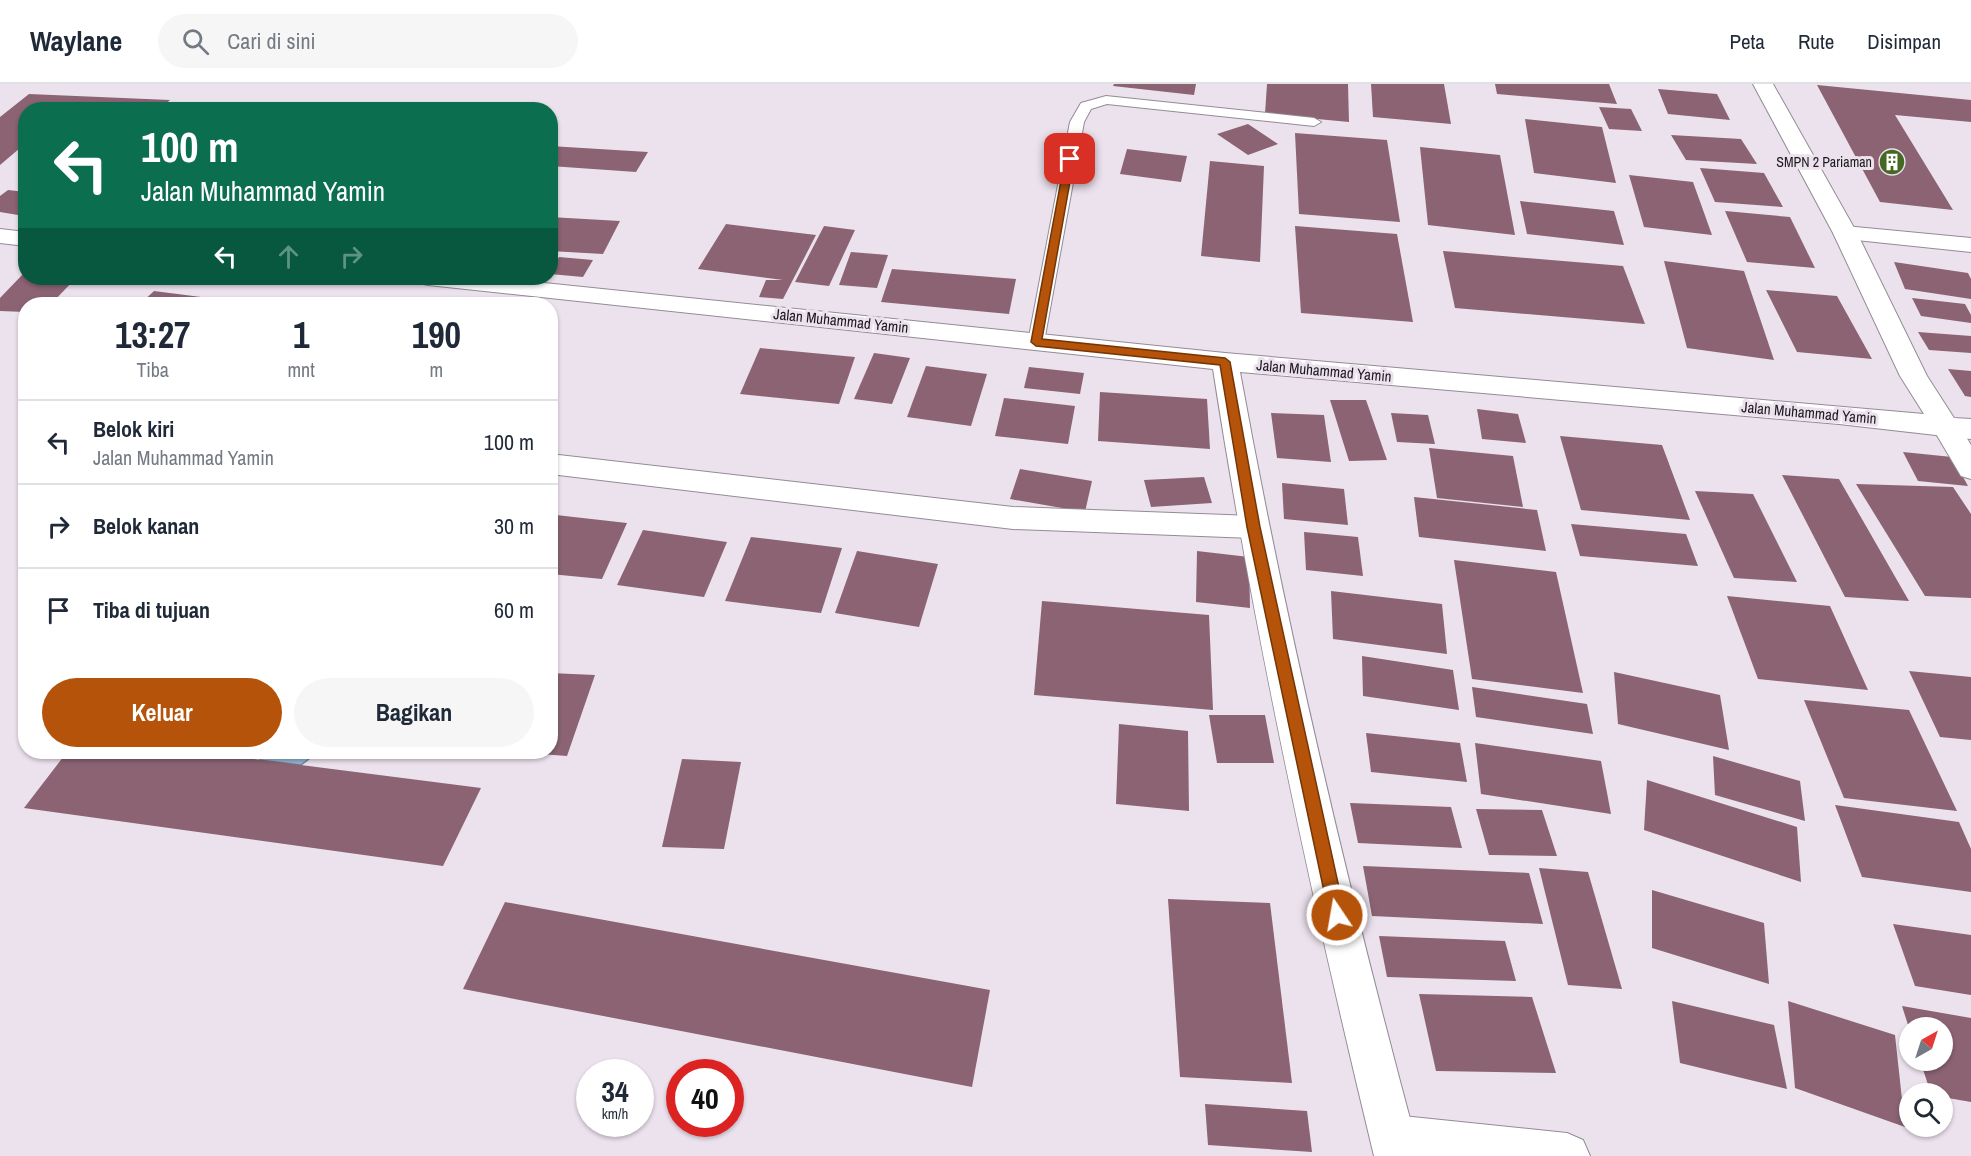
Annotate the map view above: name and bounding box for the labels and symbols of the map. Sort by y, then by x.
pin [1044,133,1095,184]
building icon: SMPN 2 Pariaman [1877,147,1907,177]
place label: SMPN 2 Pariaman [1776,153,1872,171]
street label: Jalan Muhammad Yamin [773,303,910,338]
street label: Jalan Muhammad Yamin [1256,354,1393,387]
street label: Jalan Muhammad Yamin [1741,396,1878,429]
position arrow [1305,883,1369,947]
north arrow [1899,1017,1953,1071]
speed limit sign: 40 [666,1059,744,1137]

